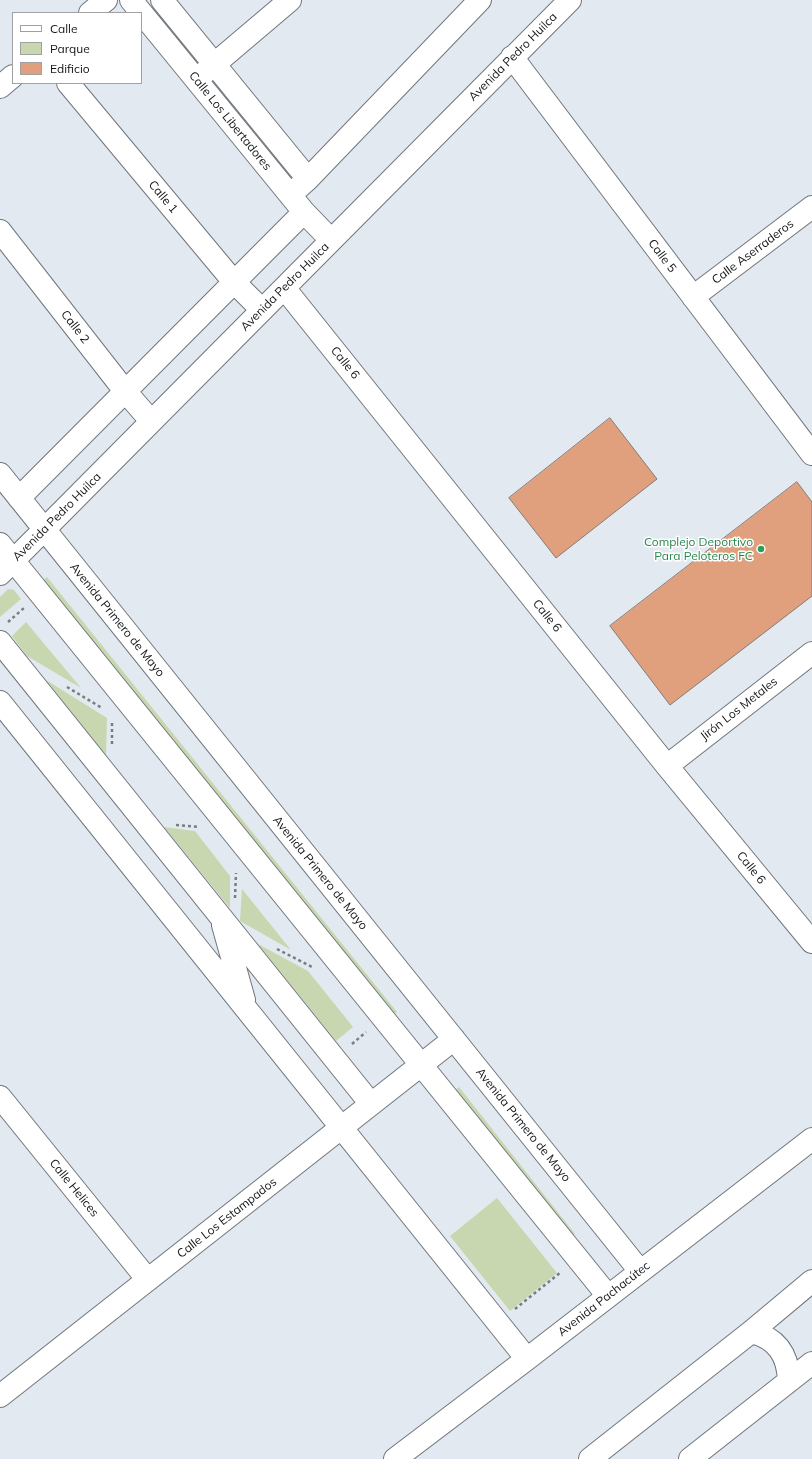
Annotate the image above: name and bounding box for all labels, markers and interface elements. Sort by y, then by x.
street label: Avenida Pedro Huilca [466,10,560,104]
legend [12,12,142,84]
text: Calle [50,21,77,36]
text: Parque [50,41,90,56]
text: Edificio [50,61,90,76]
street label: Calle Los Libertadores [186,69,274,173]
street label: Calle 1 [145,178,181,216]
street label: Calle Aserraderos [709,217,797,287]
street label: Calle 5 [645,237,679,275]
street label: Avenida Pedro Huilca [238,240,332,334]
street label: Calle 2 [58,308,92,346]
street label: Calle 6 [328,344,362,382]
street label: Avenida Pedro Huilca [10,470,104,564]
place label: Complejo Deportivo Para Peloteros FC [644,535,753,563]
marker: Complejo Deportivo Para Peloteros FC [756,544,766,554]
street label: Avenida Primero de Mayo [67,560,167,680]
street label: Calle 6 [530,597,564,635]
street label: Jirón Los Metales [698,674,780,744]
street label: Avenida Primero de Mayo [270,813,370,933]
street label: Calle 6 [734,849,768,887]
street label: Avenida Primero de Mayo [473,1065,573,1185]
street label: Calle Helices [46,1156,102,1220]
street label: Calle Los Estampados [174,1175,280,1261]
street label: Avenida Pachacútec [555,1259,653,1339]

